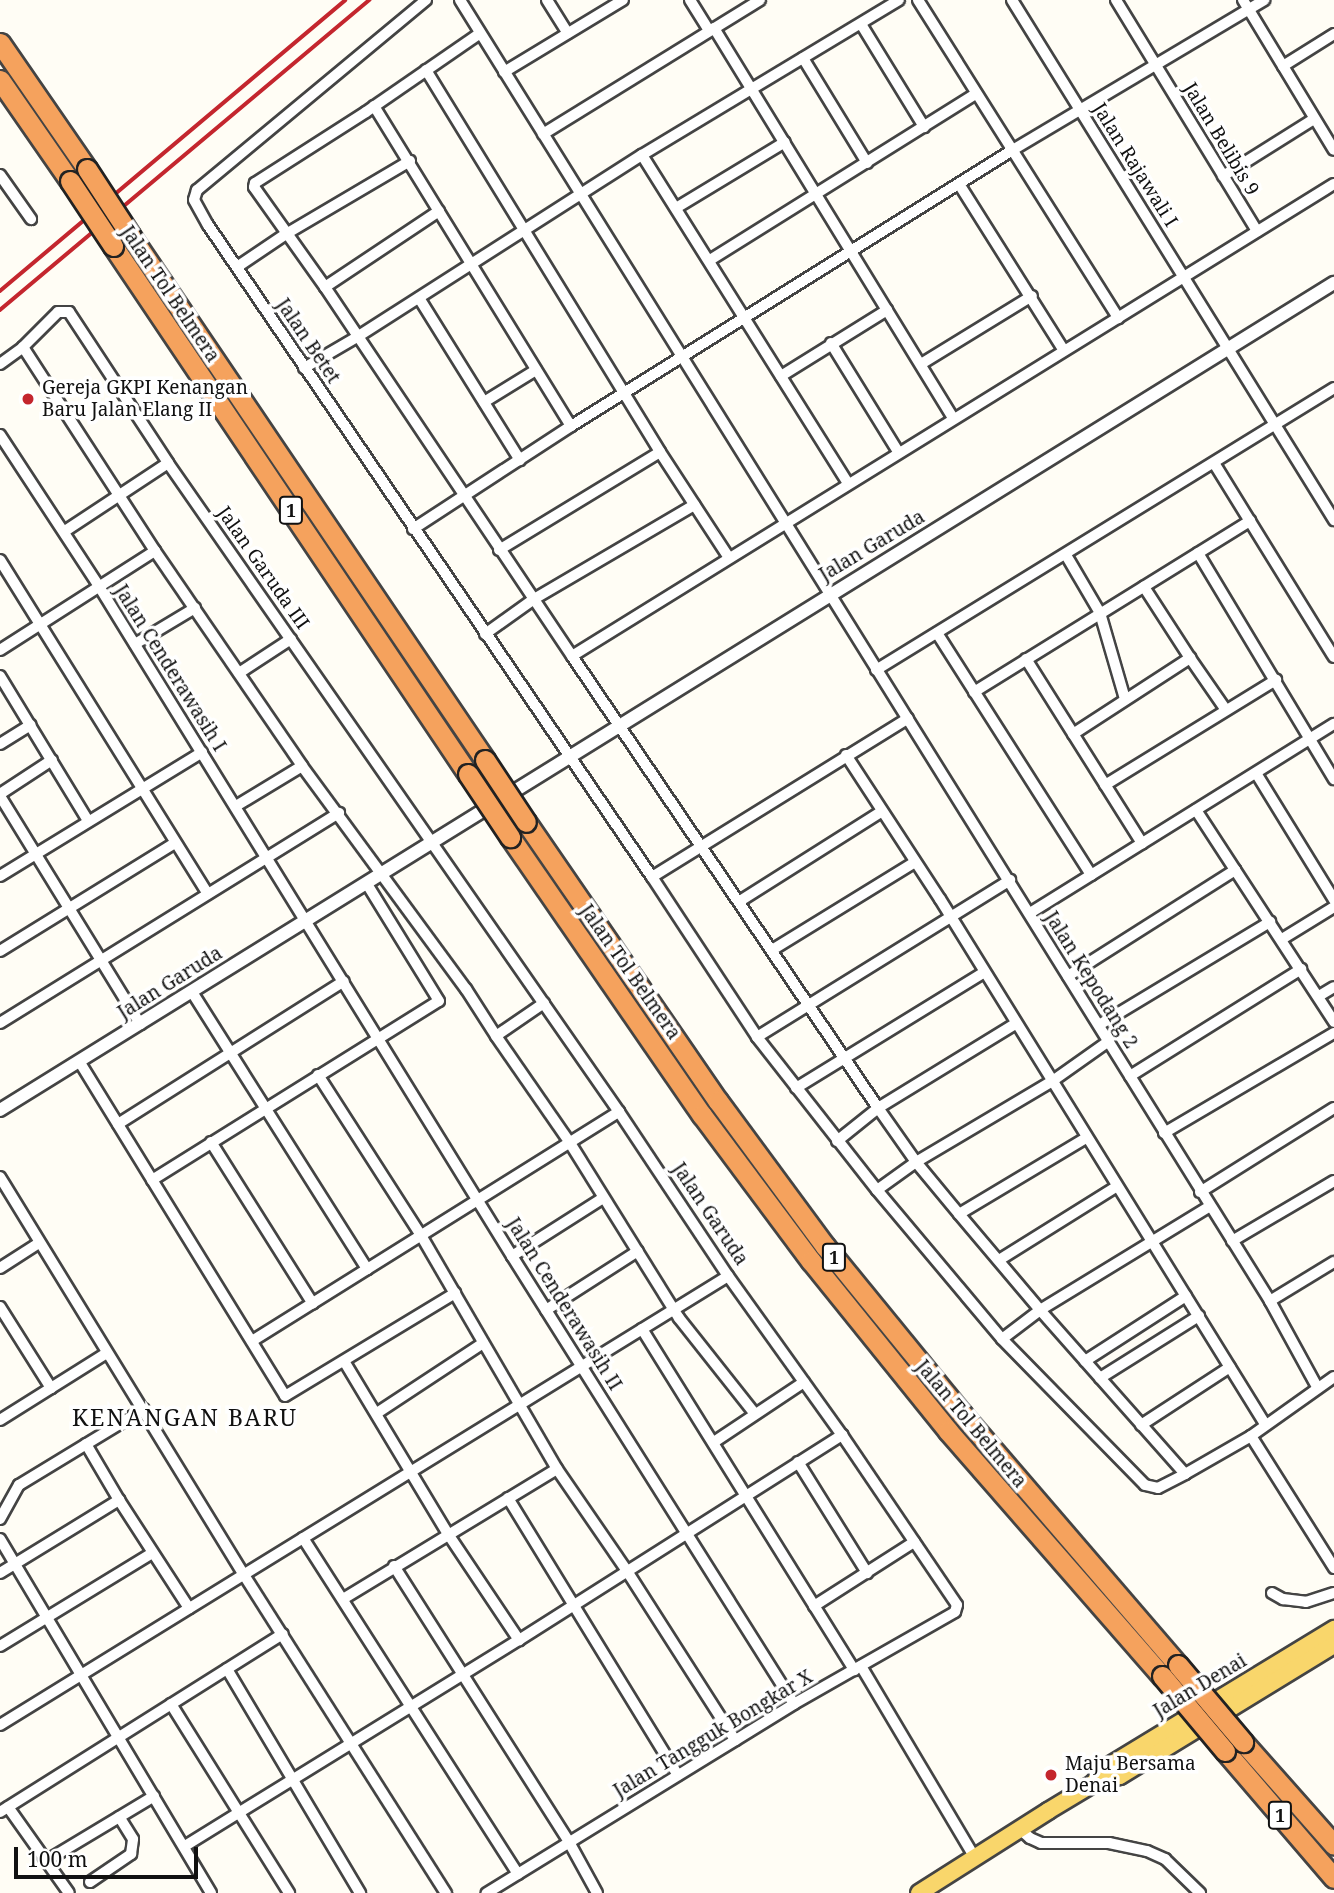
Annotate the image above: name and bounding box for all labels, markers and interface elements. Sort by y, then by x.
street label: Jalan Belibis 9 [1178,78,1264,200]
street label: Jalan Rajawali I [1088,99,1182,231]
street label: Jalan Tol Belmera [116,221,224,367]
street label: Jalan Betet [271,294,345,388]
place label: Gereja GKPI Kenangan Baru Jalan Elang II [42,377,248,421]
marker: Gereja GKPI Kenangan Baru Jalan Elang II [20,391,36,407]
road number: 1 [279,496,303,524]
street label: Jalan Garuda III [212,502,314,634]
street label: Jalan Garuda [815,506,929,586]
street label: Jalan Cenderawasih I [109,580,231,756]
street label: Jalan Tol Belmera [575,900,685,1044]
street label: Jalan Kepodang 2 [1040,907,1142,1053]
street label: Jalan Garuda [114,942,226,1024]
street label: Jalan Garuda [667,1158,753,1270]
street label: Jalan Cenderawasih II [502,1214,626,1394]
road number: 1 [822,1242,846,1272]
street label: Jalan Tol Belmera [911,1356,1031,1492]
district label: KENANGAN BARU [74,1403,296,1431]
street label: Jalan Denai [1149,1649,1251,1723]
street label: Jalan Tangguk Bongkar X [609,1666,817,1802]
place label: Maju Bersama Denai [1065,1753,1196,1797]
marker: Maju Bersama Denai [1043,1767,1059,1783]
road number: 1 [1268,1800,1292,1829]
scale bar [18,1834,201,1878]
text: 100 m [27,1845,88,1873]

